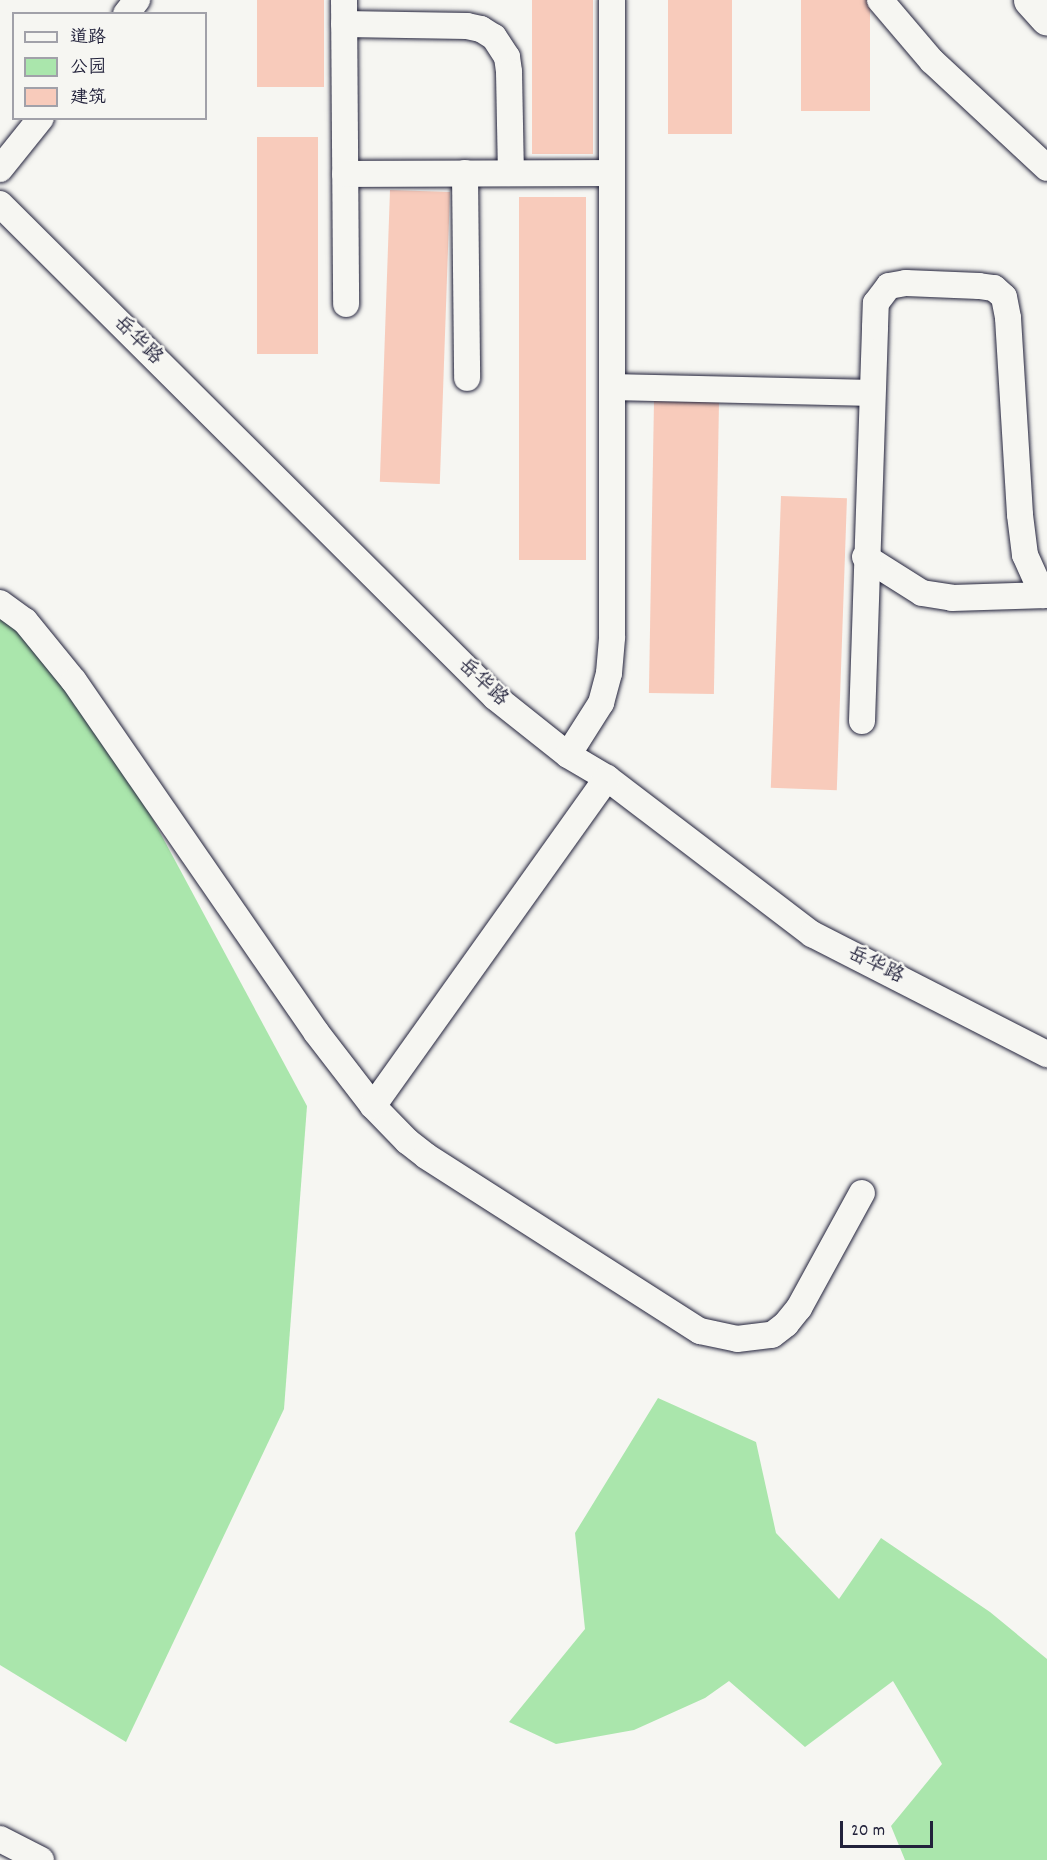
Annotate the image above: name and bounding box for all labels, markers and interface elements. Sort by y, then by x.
legend [12,12,207,120]
text: 道路 [70,26,106,51]
text: 公园 [70,56,106,81]
text: 建筑 [70,86,106,111]
street label: 岳华路 [107,311,167,371]
street label: 岳华路 [452,654,512,712]
street label: 岳华路 [843,942,907,990]
scale bar [843,1809,936,1847]
text: 20 m [851,1819,885,1844]

